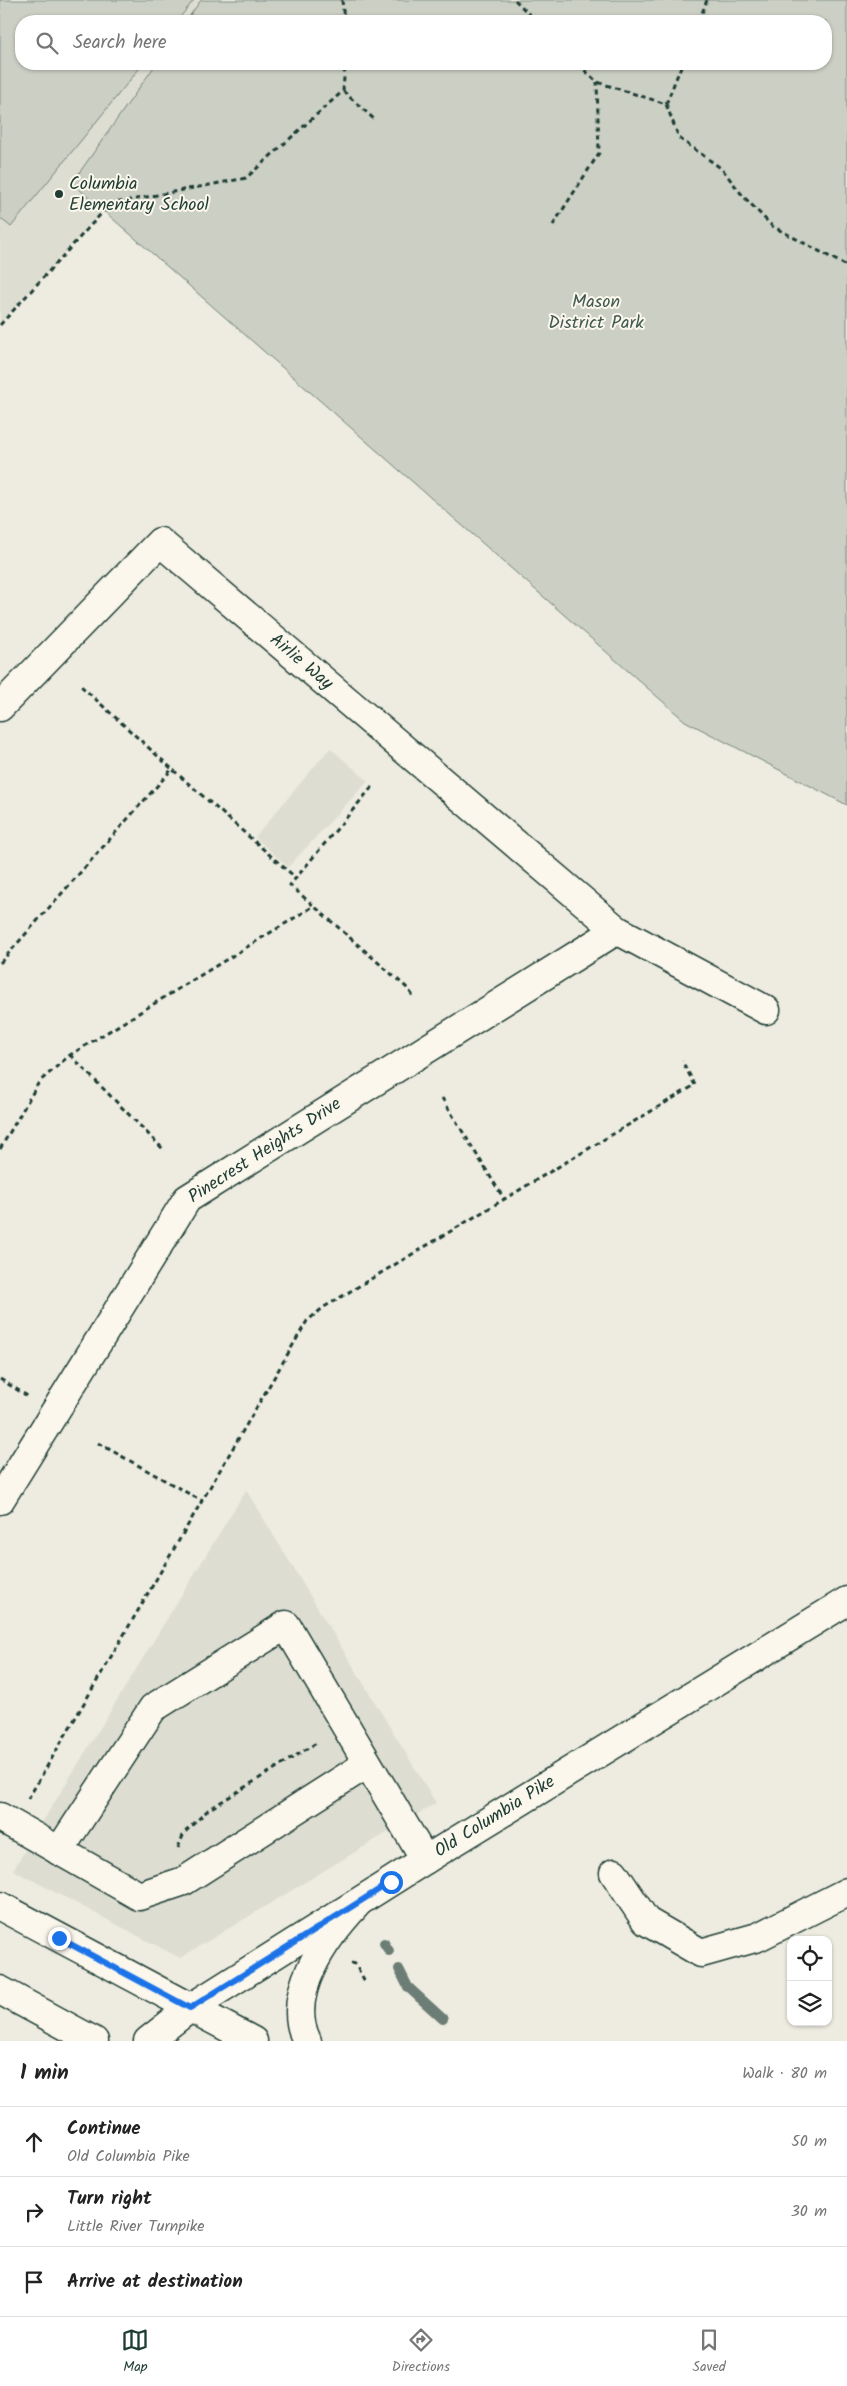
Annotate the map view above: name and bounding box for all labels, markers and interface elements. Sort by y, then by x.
search box [15,15,832,70]
text: Search here [73,28,167,58]
icon: search [33,29,61,57]
place label: Columbia Elementary School [69,170,210,220]
marker: Columbia Elementary School [53,188,65,200]
park label: Mason District Park [548,288,644,338]
street label: Airlie Way [263,626,340,698]
street label: Pinecrest Heights Drive [183,1090,347,1212]
street label: Old Columbia Pike [429,1768,561,1866]
route start [380,1871,403,1894]
route end [48,1927,71,1950]
map controls [787,1936,832,2026]
button: locate [787,1936,832,1981]
button: layers [787,1981,832,2026]
text: 1 min [20,2057,69,2090]
text: Walk · 80 m [742,2061,827,2086]
text: Continue [67,2114,140,2144]
icon: ahead [20,2128,48,2156]
text: 50 m [791,2129,827,2154]
text: Old Columbia Pike [67,2144,190,2169]
text: Turn right [67,2184,152,2214]
icon: right [20,2198,48,2226]
text: 30 m [791,2199,827,2224]
text: Little River Turnpike [67,2214,205,2239]
text: Arrive at destination [67,2267,243,2297]
icon: arrive [20,2268,48,2296]
tab: Map [121,2326,149,2378]
tab: Directions [392,2326,450,2378]
tab: Saved [692,2326,726,2378]

